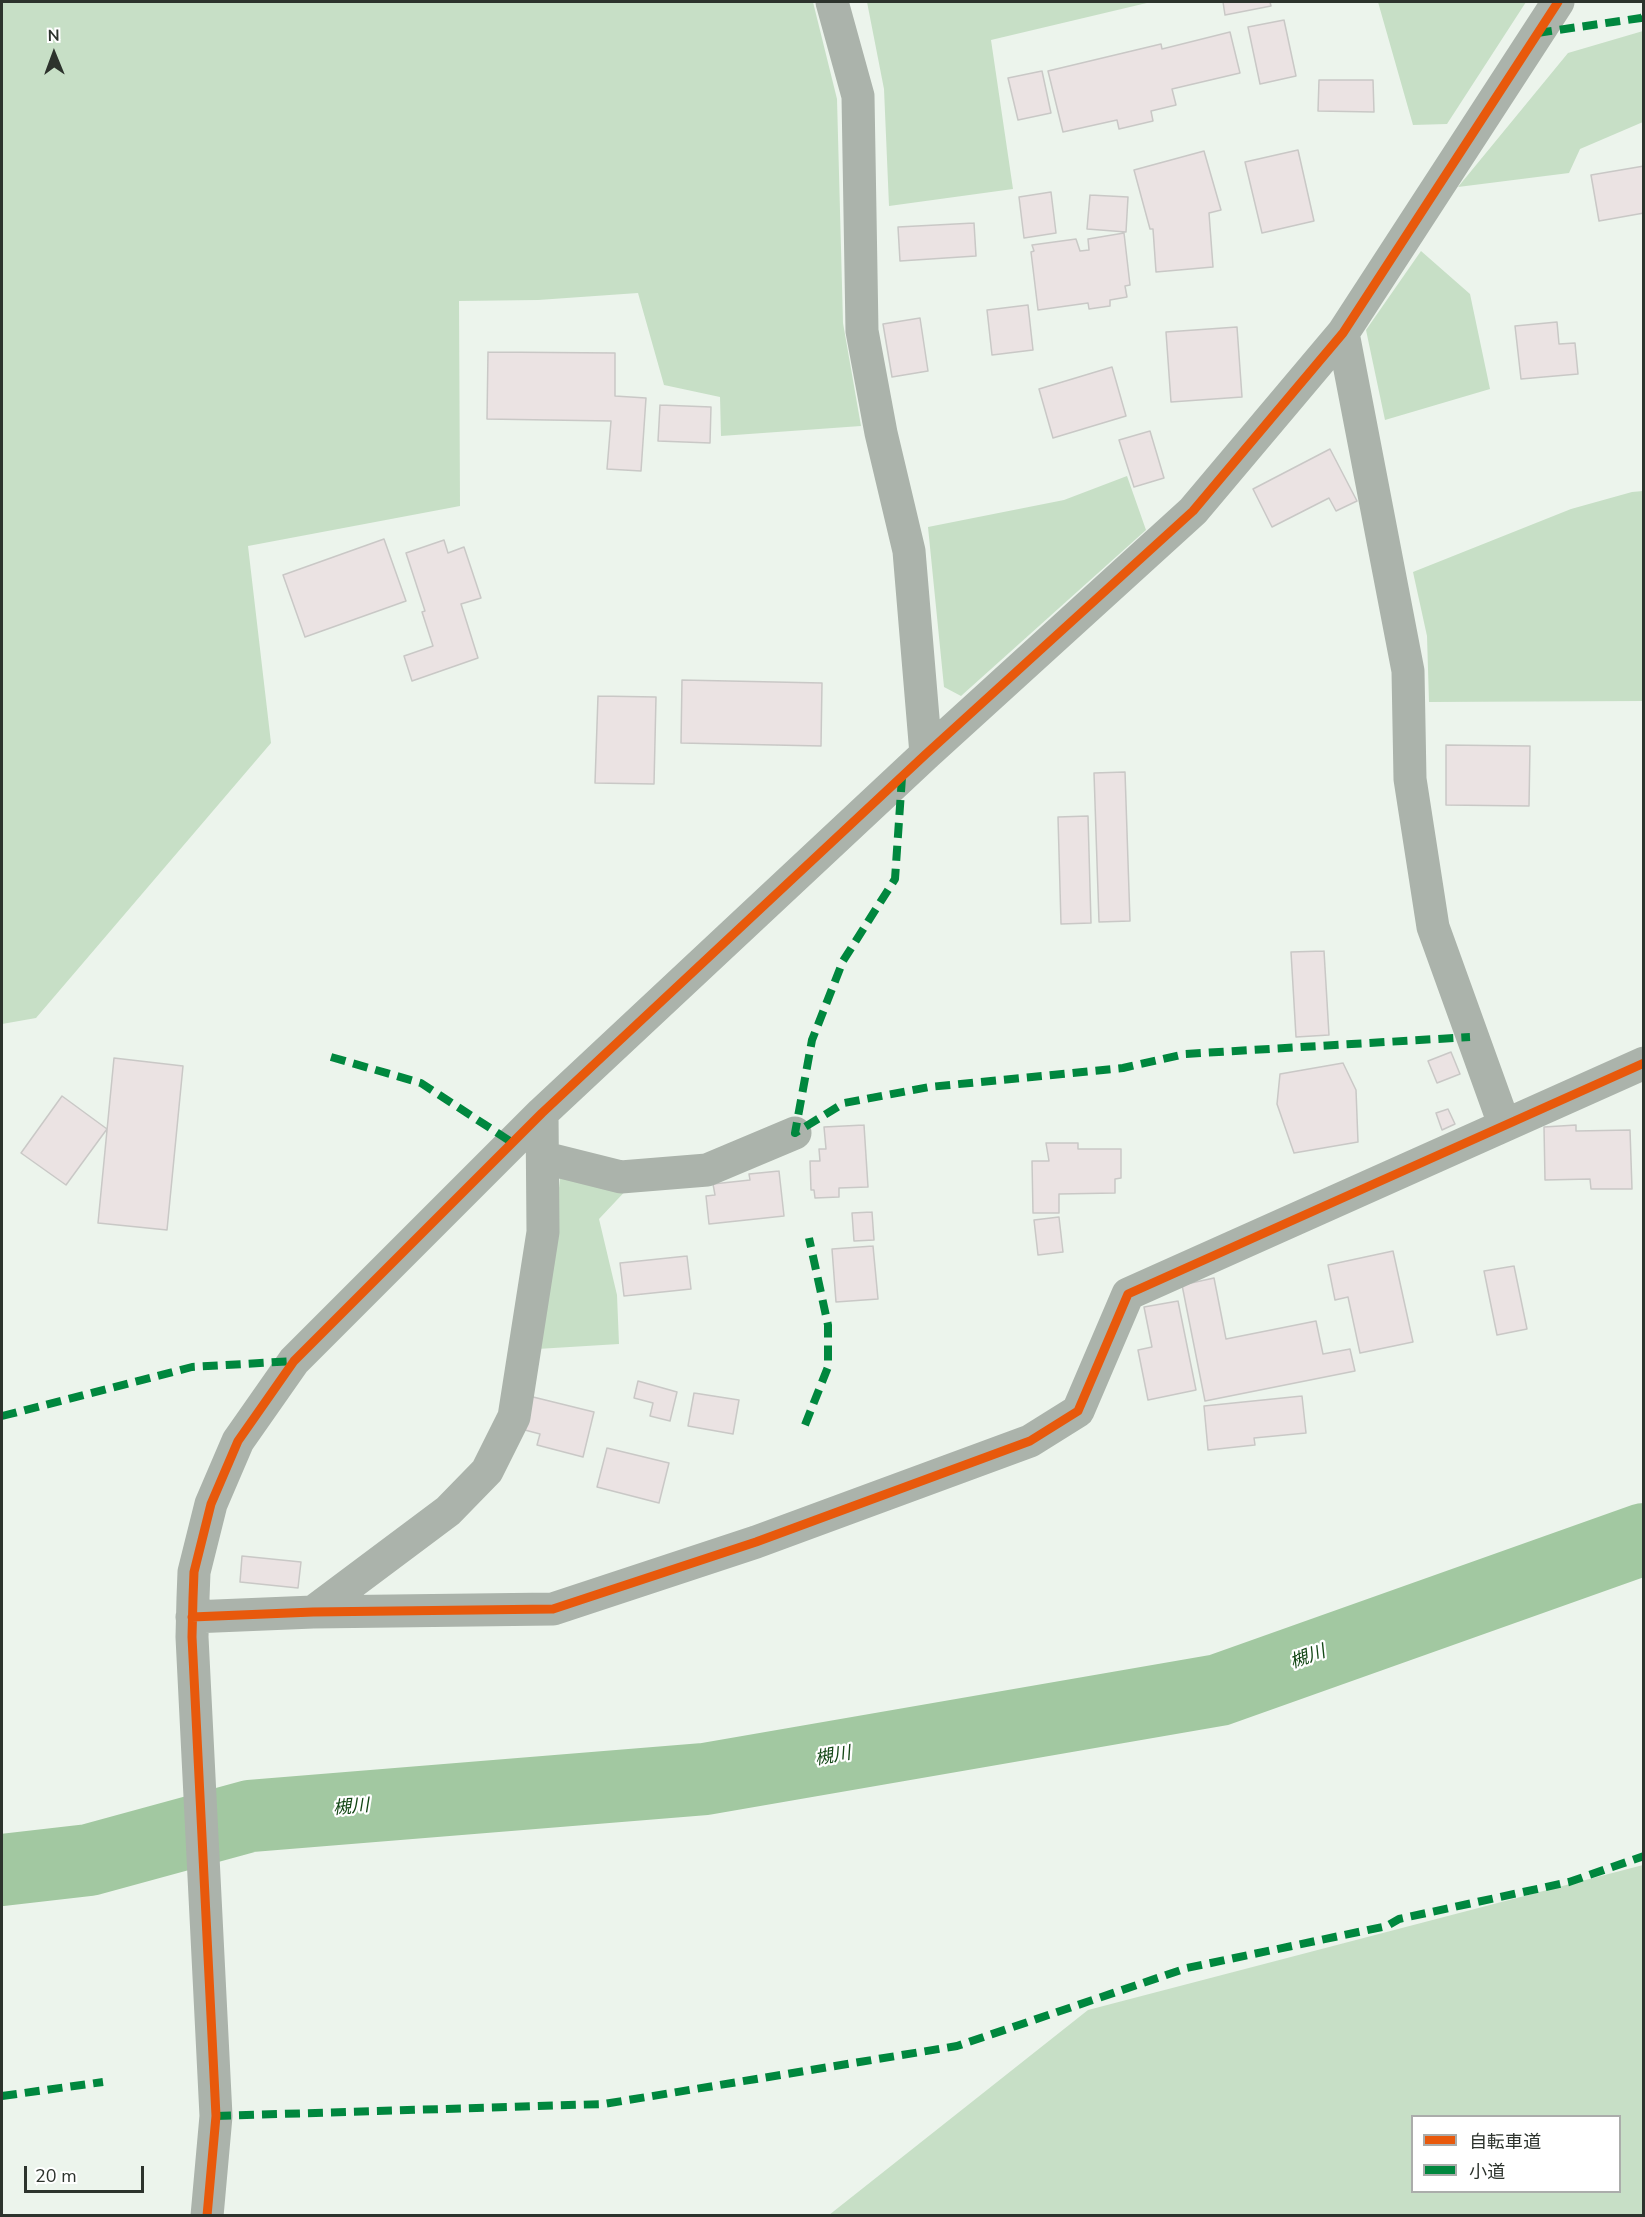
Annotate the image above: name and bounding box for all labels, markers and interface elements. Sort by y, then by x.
north arrow [24,24,84,84]
text: N [48,25,60,47]
water label: 槻川 [1287,1642,1329,1674]
water label: 槻川 [813,1743,853,1771]
water label: 槻川 [332,1796,370,1820]
legend [1411,2115,1621,2193]
text: 自転車道 [1469,2130,1541,2154]
scale bar [27,2154,147,2192]
text: 小道 [1469,2160,1505,2184]
text: 20 m [35,2164,77,2188]

